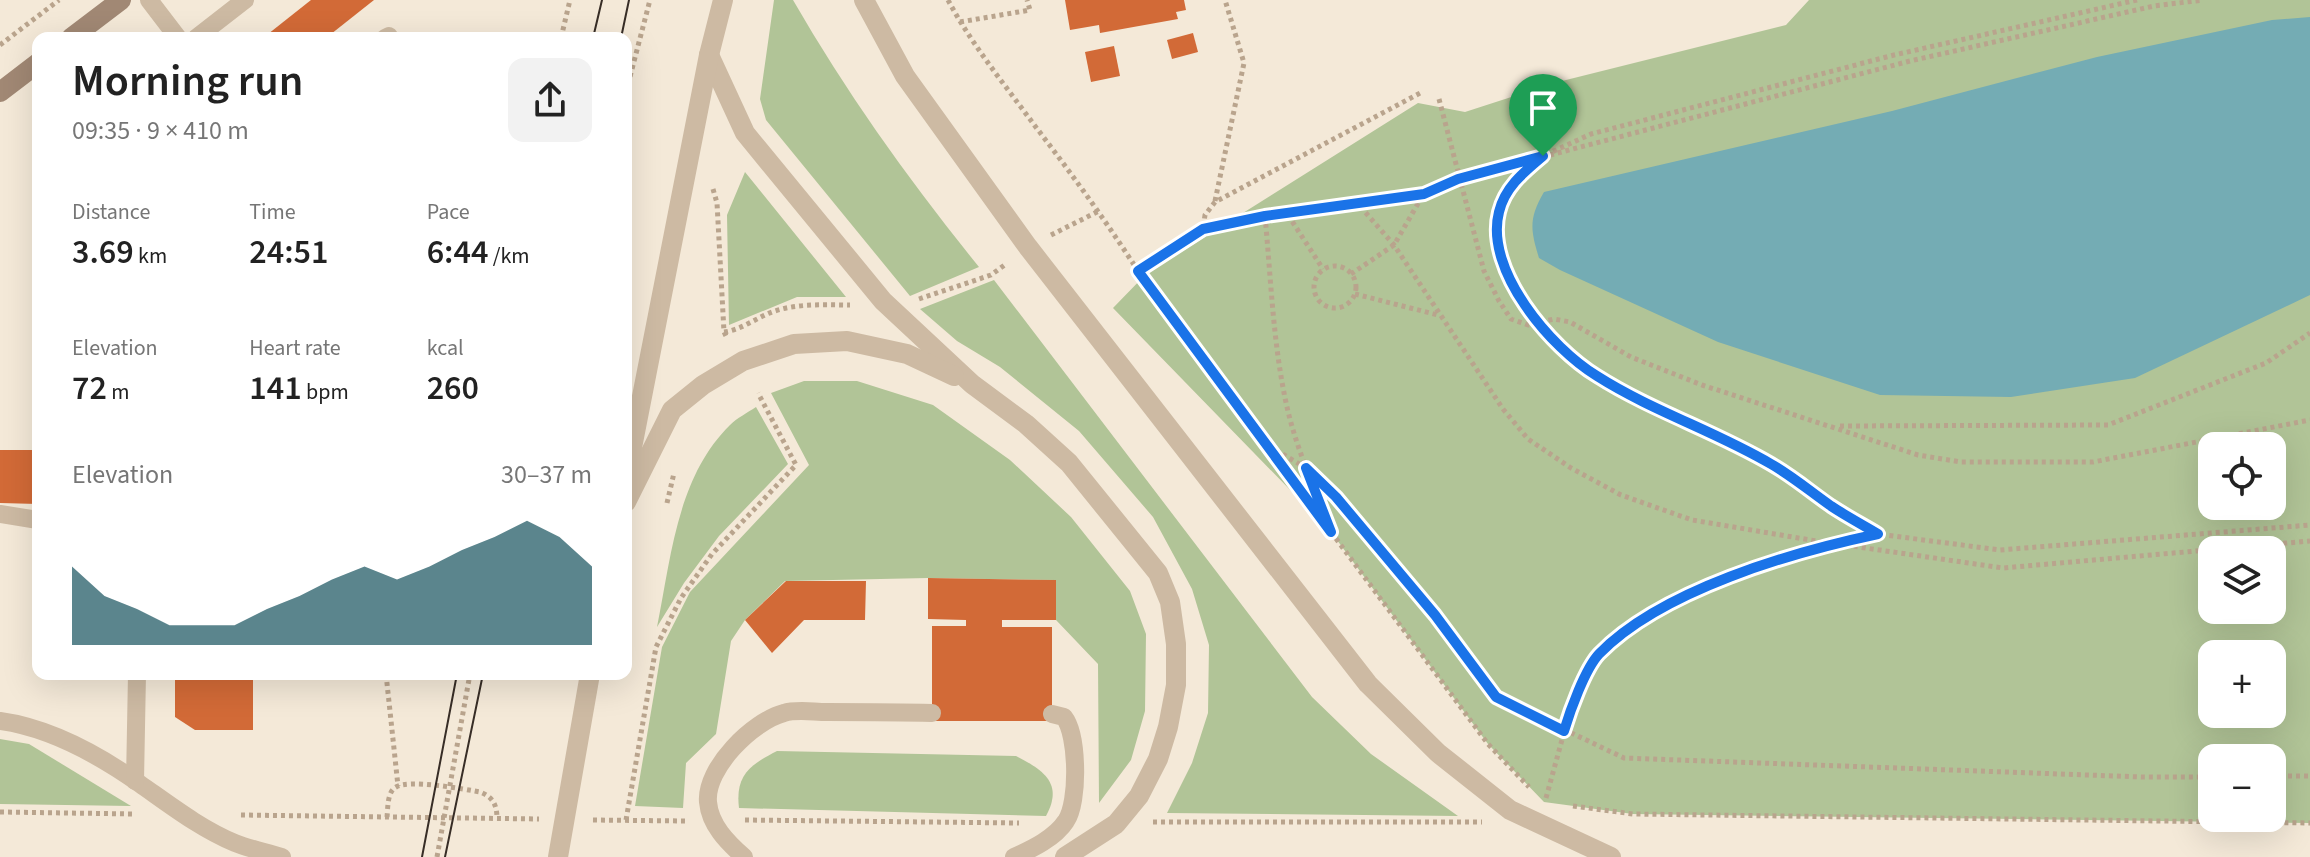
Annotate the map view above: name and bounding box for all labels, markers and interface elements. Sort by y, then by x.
text: Morning run [72,50,303,113]
button: share [508,58,592,142]
pin [1509,74,1577,156]
icon: arrive [1521,86,1565,130]
text: 09:35 · 9 × 410 m [72,112,249,149]
text: Distance [72,196,150,228]
text: Time [249,196,296,228]
text: Pace [427,196,470,228]
text: 3.69 [72,228,134,277]
text: 24:51 [249,228,328,277]
text: 6:44 [427,228,488,277]
text: km [134,240,167,272]
text: /km [488,240,530,272]
text: Elevation [72,332,158,364]
text: Heart rate [249,332,341,364]
text: kcal [427,332,464,364]
text: 72 [72,364,107,413]
text: 141 [249,364,302,413]
text: 260 [427,364,479,413]
text: m [107,376,130,408]
text: bpm [302,376,349,408]
map controls [2198,432,2286,832]
button: locate [2198,432,2286,520]
text: Elevation [72,456,173,493]
text: 30–37 m [501,456,592,493]
button: layers [2198,536,2286,624]
button: + [2198,640,2286,728]
button: − [2198,744,2286,832]

